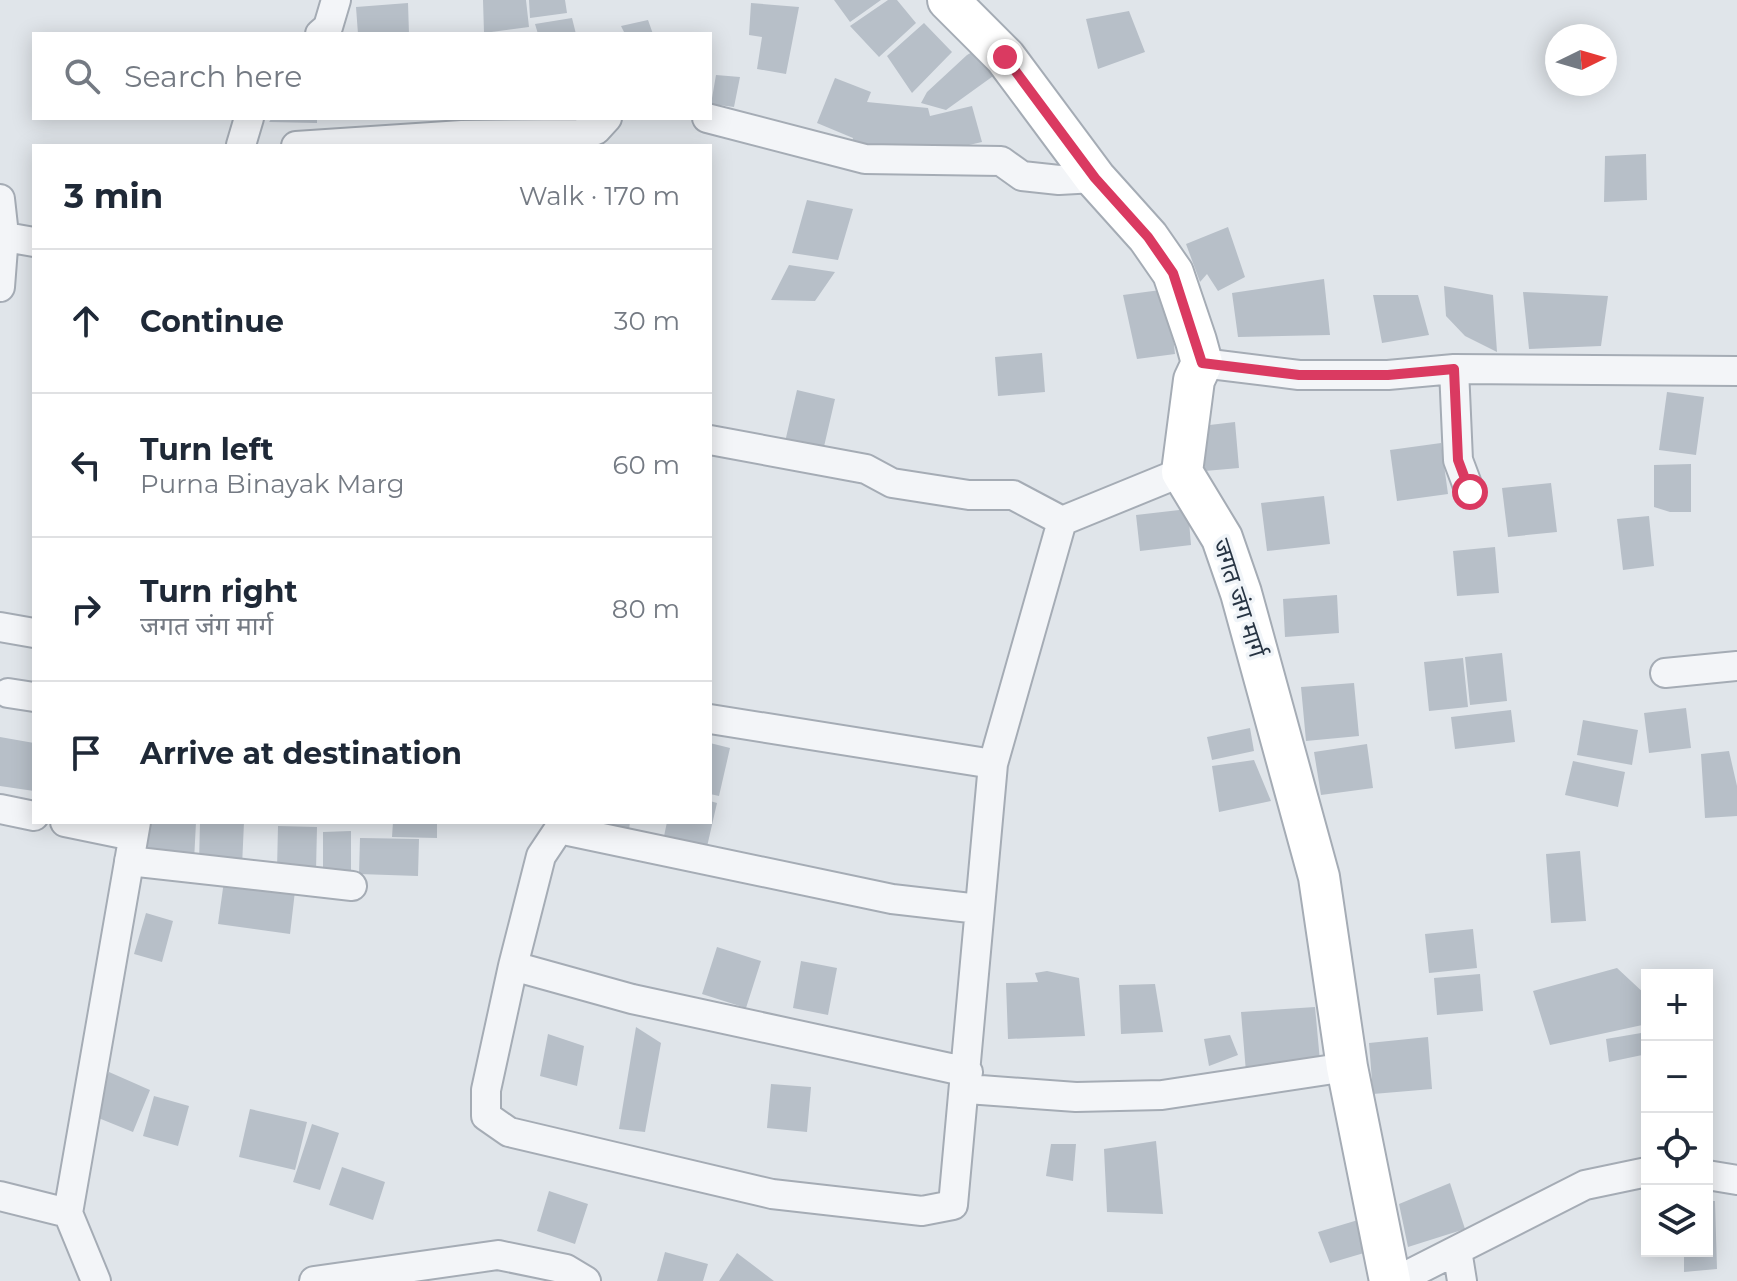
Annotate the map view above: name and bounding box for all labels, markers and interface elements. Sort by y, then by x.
north arrow [1545,24,1617,96]
search box [32,32,712,120]
route end [987,39,1023,75]
icon: search [60,54,104,98]
text: Search here [124,58,302,95]
text: 3 min [64,175,163,217]
text: Walk · 170 m [519,180,680,212]
icon: ahead [64,299,108,343]
text: Continue [140,303,284,340]
text: 30 m [614,305,680,337]
text: Turn left [140,431,273,468]
icon: left [64,443,108,487]
text: 60 m [613,449,680,481]
text: Purna Binayak Marg [140,468,404,500]
route start [1452,474,1488,510]
street label: जगत जंग मार्ग [1207,535,1273,662]
text: Turn right [140,573,297,610]
icon: right [64,587,108,631]
text: 80 m [612,593,680,625]
text: जगत जंग मार्ग [140,610,273,642]
icon: arrive [64,731,108,775]
text: Arrive at destination [140,735,462,772]
map controls [1641,969,1713,1257]
button: + [1641,969,1713,1041]
button: − [1641,1041,1713,1113]
button: locate [1641,1113,1713,1185]
button: layers [1641,1185,1713,1257]

